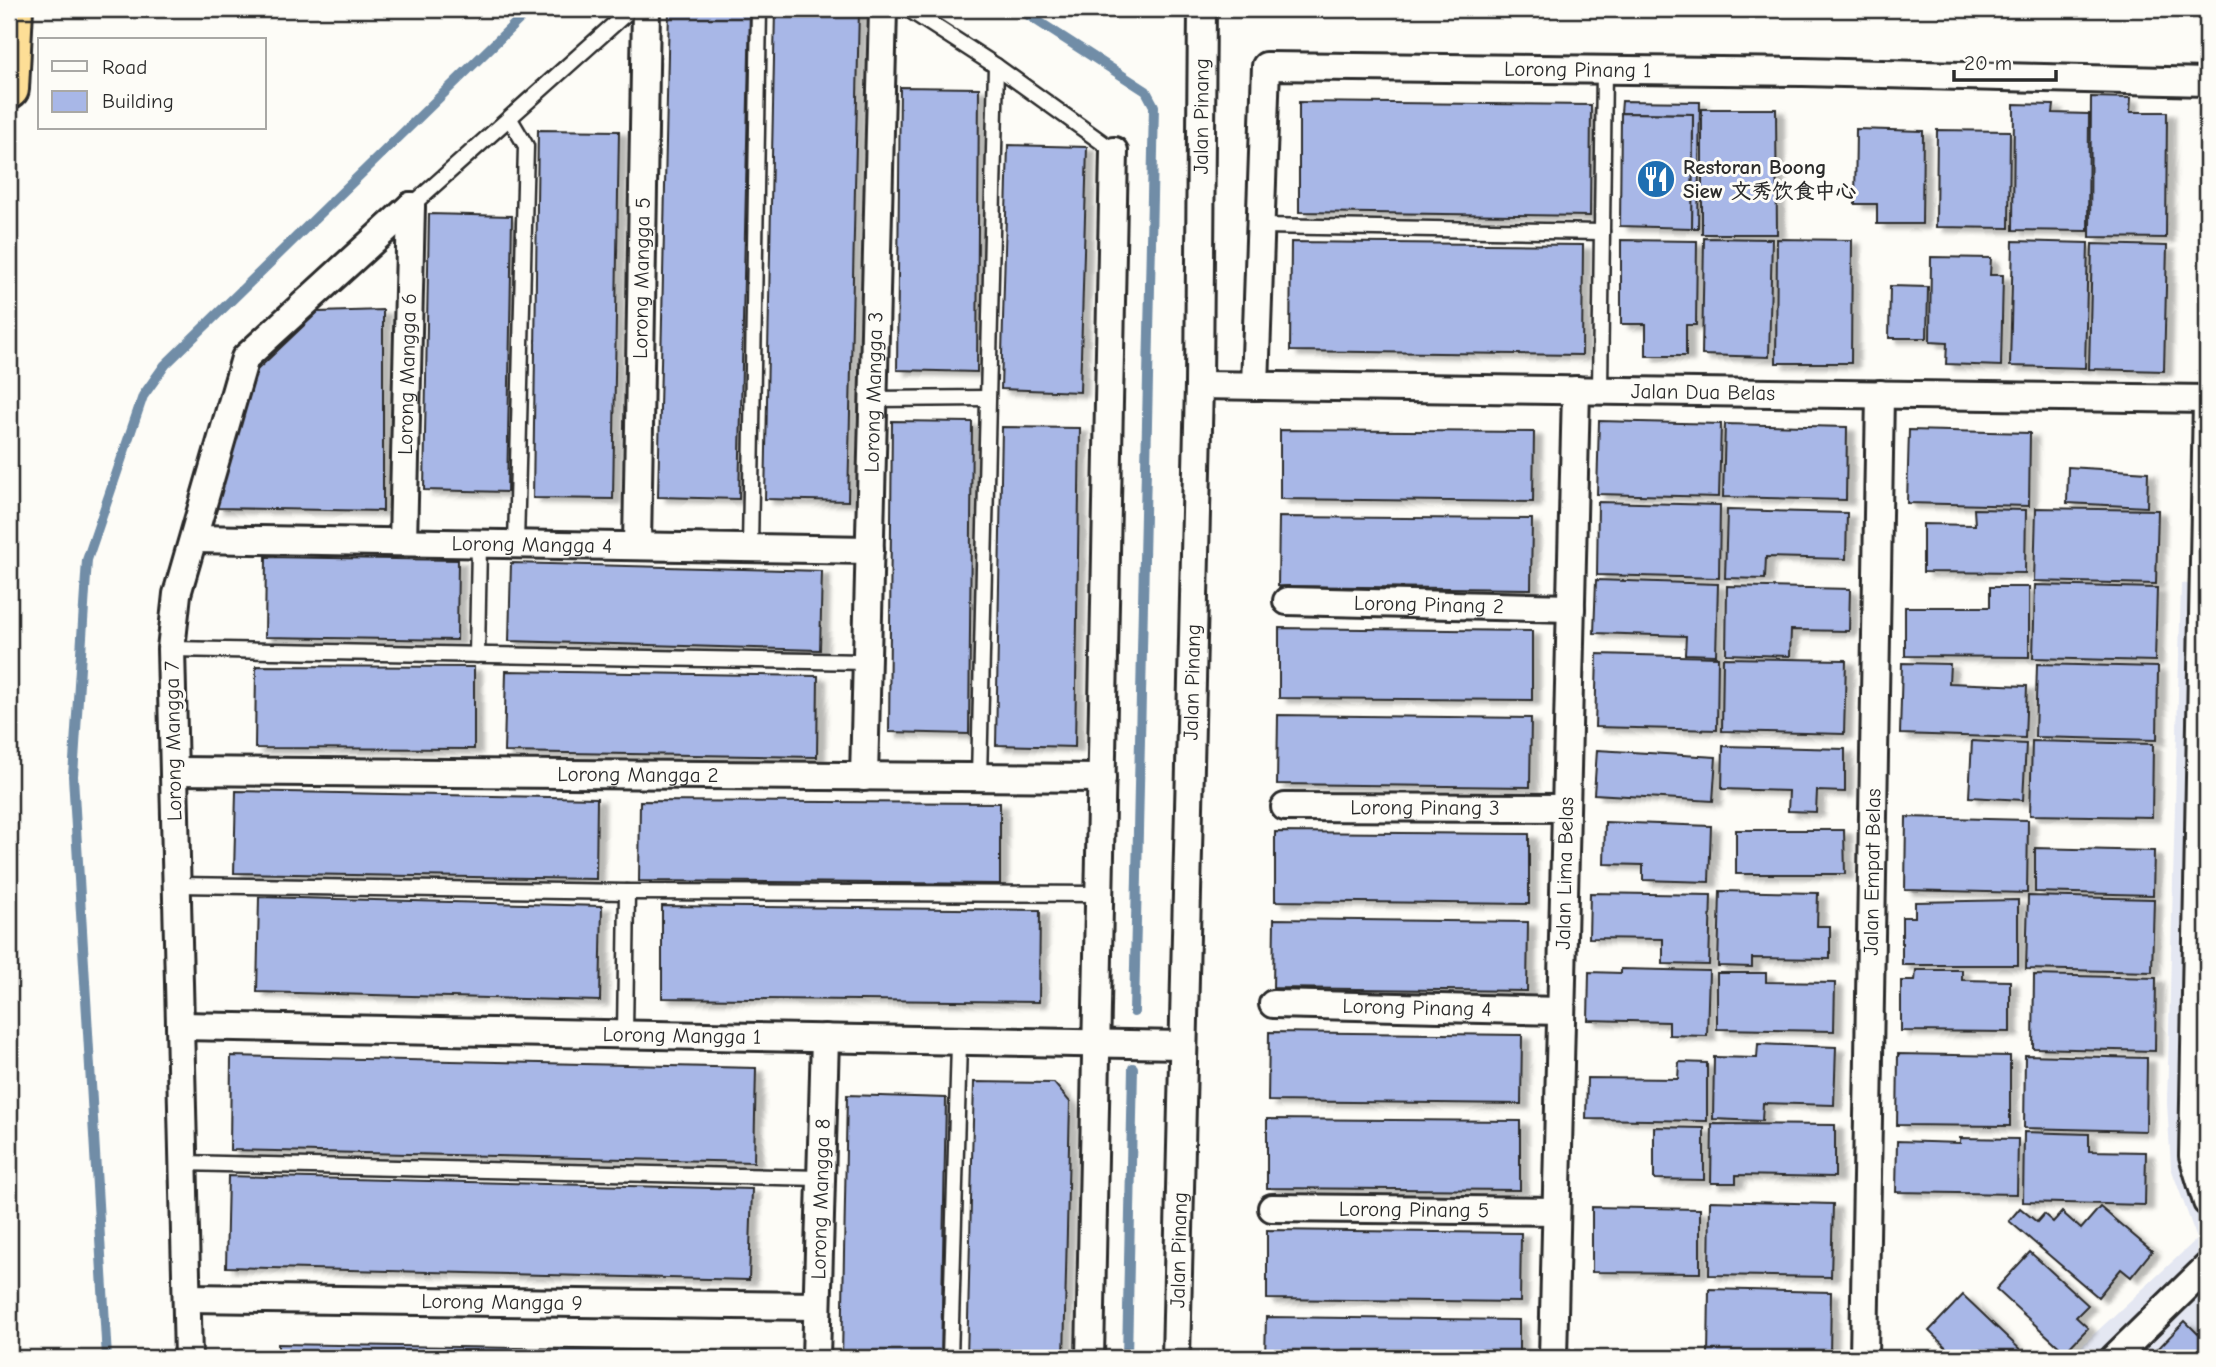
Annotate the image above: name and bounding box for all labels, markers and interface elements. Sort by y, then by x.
legend [38,38,266,130]
scale bar [1954,38,2055,82]
text: 20 m [1964,51,2012,75]
text: Road [102,55,147,79]
street label: Lorong Pinang 1 [1504,57,1652,82]
street label: Jalan Pinang [1189,58,1214,175]
text: Building [102,89,174,113]
place label: Restoran Boong Siew 文秀饮食中心 [1683,155,1856,203]
restaurant icon: Restoran Boong Siew 文秀饮食中心 [1635,158,1677,200]
street label: Lorong Mangga 5 [628,197,655,359]
street label: Lorong Mangga 6 [393,293,421,455]
street label: Lorong Mangga 3 [860,311,888,473]
street label: Jalan Dua Belas [1631,379,1775,405]
street label: Lorong Mangga 4 [452,531,612,558]
street label: Lorong Pinang 2 [1354,591,1504,618]
street label: Jalan Pinang [1179,624,1205,741]
street label: Lorong Mangga 7 [160,661,186,821]
street label: Lorong Mangga 2 [557,762,719,787]
street label: Jalan Empat Belas [1859,788,1885,956]
street label: Lorong Pinang 3 [1350,795,1500,820]
street label: Jalan Lima Belas [1551,796,1578,950]
street label: Lorong Pinang 4 [1342,994,1492,1021]
street label: Lorong Mangga 1 [602,1022,761,1049]
street label: Lorong Mangga 8 [806,1118,835,1280]
street label: Jalan Pinang [1165,1192,1192,1308]
street label: Lorong Pinang 5 [1339,1197,1489,1222]
street label: Lorong Mangga 9 [421,1289,583,1315]

